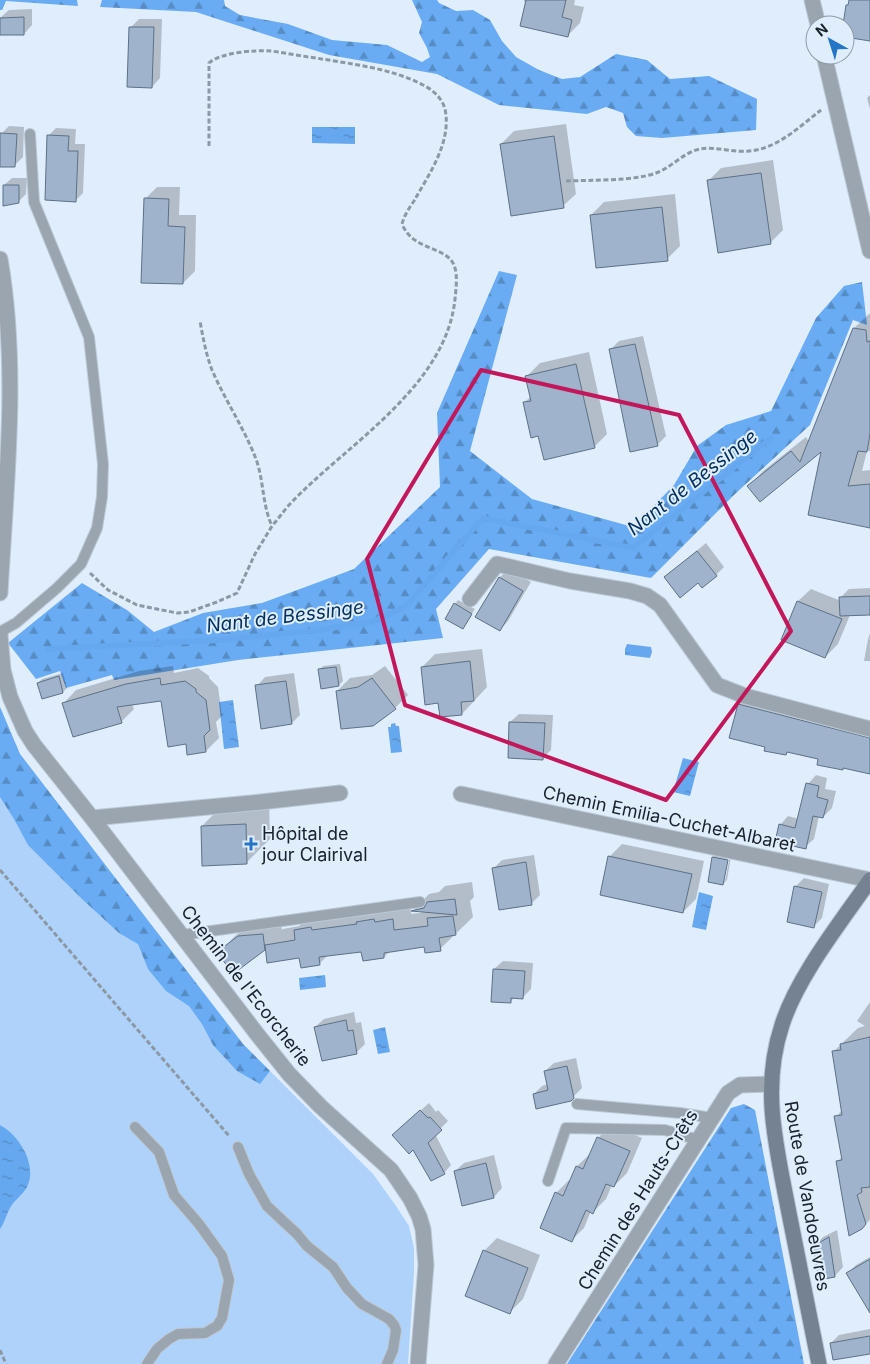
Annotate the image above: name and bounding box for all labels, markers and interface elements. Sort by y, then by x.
north arrow [805,15,855,65]
text: N [812,20,831,39]
water label: Nant de Bessinge [623,425,762,540]
water label: Nant de Bessinge [205,595,365,638]
street label: Chemin Emilia-Cuchet-Albaret [541,781,797,856]
place label: Hôpital de jour Clairival [261,823,368,865]
marker: Hôpital de jour Clairival [244,837,258,851]
street label: Chemin de l'Ecorcherie [177,901,316,1070]
street label: Route de Vandoeuvres [780,1099,835,1292]
street label: Chemin des Hauts-Crêts [573,1105,702,1294]

